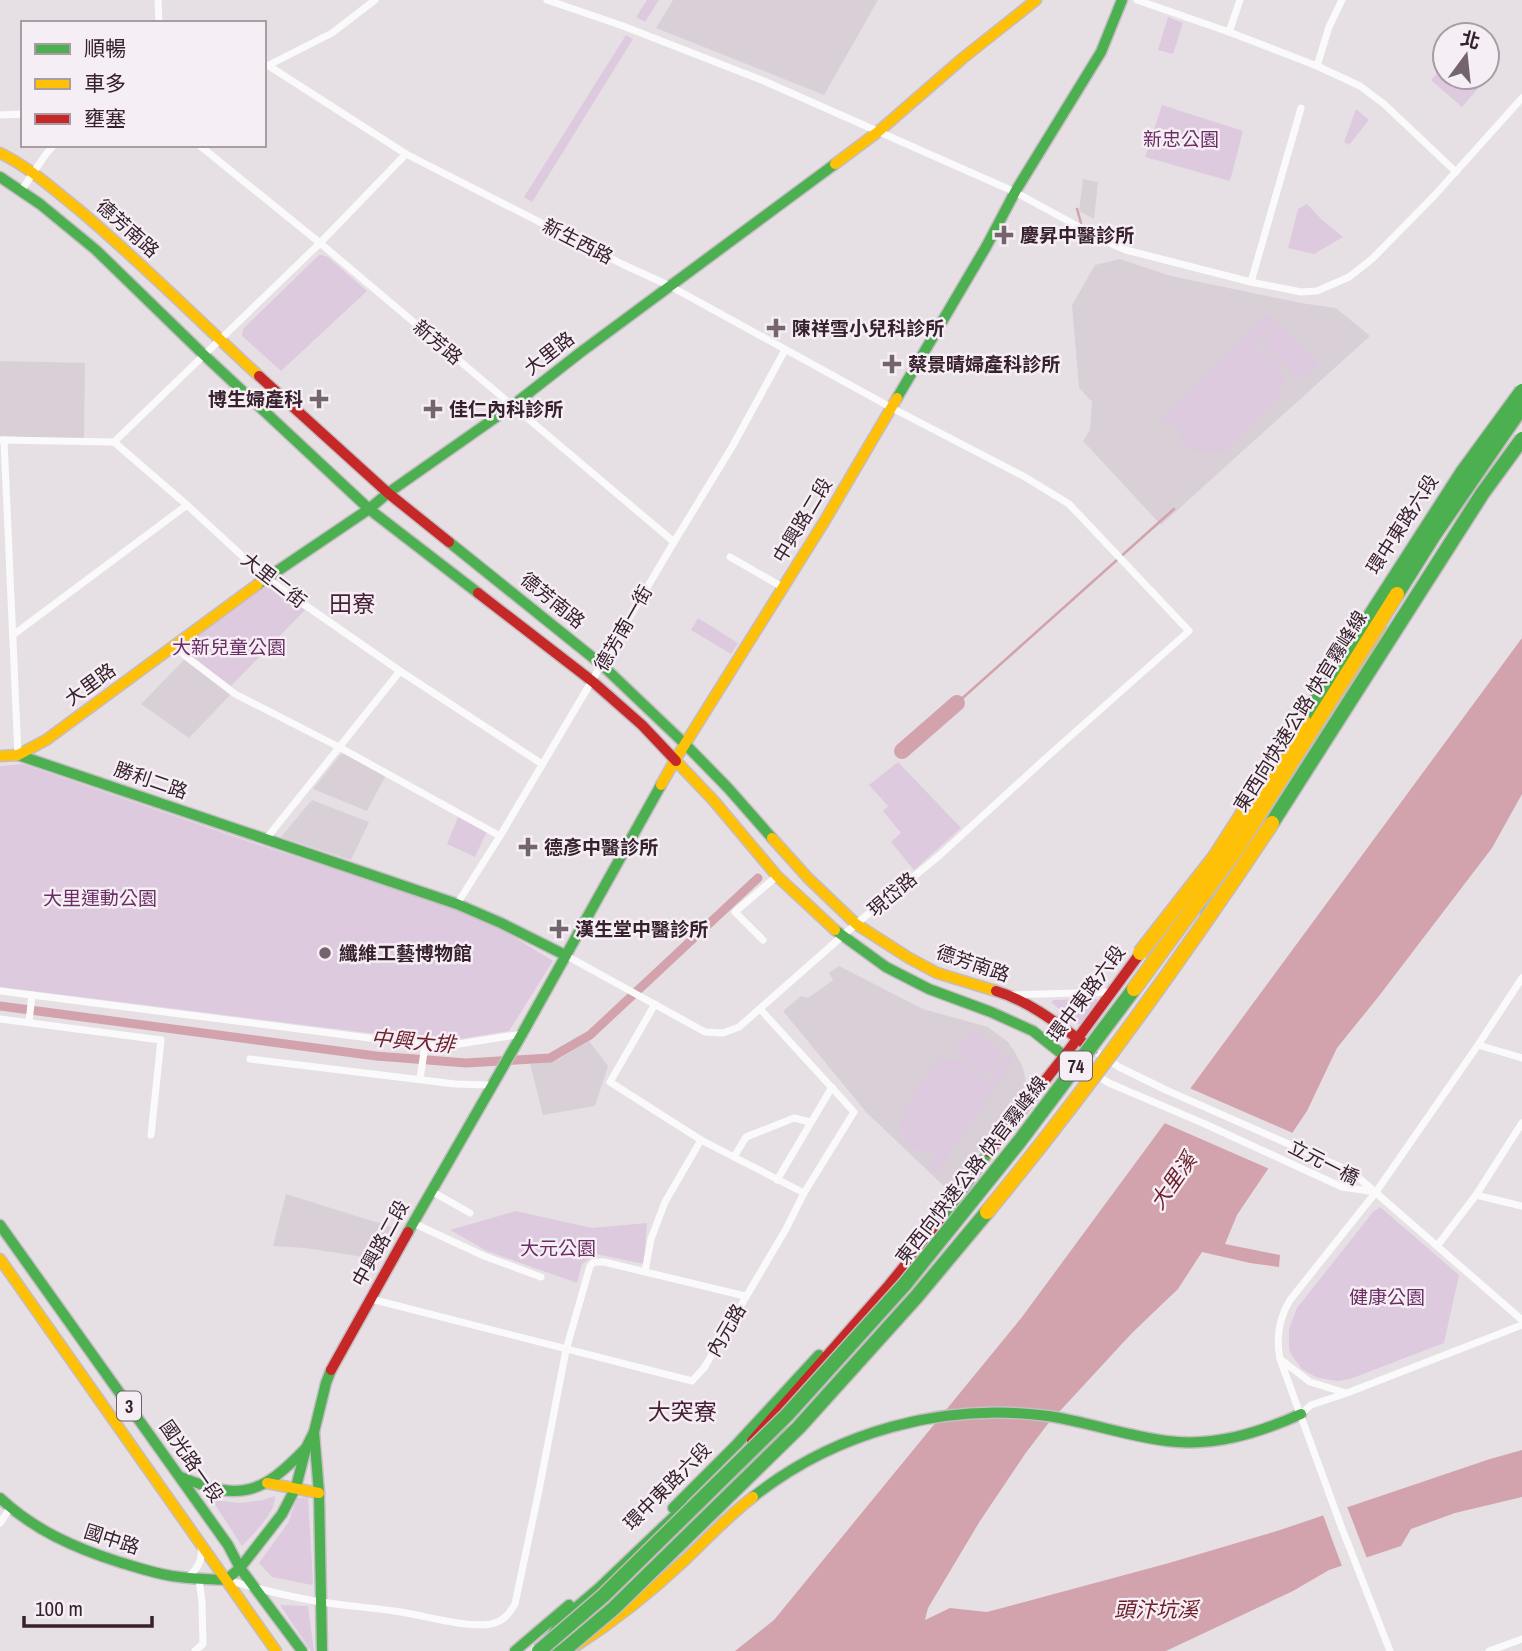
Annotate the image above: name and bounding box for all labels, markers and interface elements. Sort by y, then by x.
legend [21,21,266,147]
north arrow [1431,21,1501,91]
text: 北 [1458,25,1483,55]
text: 順暢 [84,34,126,63]
text: 車多 [84,69,126,98]
text: 壅塞 [84,104,126,133]
park label: 新忠公園 [1143,126,1219,152]
street label: 德芳南路 [91,193,165,263]
street label: 新生西路 [538,212,618,270]
place label: 慶昇中醫診所 [1020,222,1134,248]
marker: 慶昇中醫診所 [994,225,1014,245]
street label: 新芳路 [408,314,468,370]
place label: 陳祥雪小兒科診所 [792,315,944,341]
marker: 陳祥雪小兒科診所 [766,318,786,338]
street label: 大里路 [519,325,579,381]
place label: 蔡景晴婦產科診所 [908,351,1060,377]
marker: 蔡景晴婦產科診所 [882,354,902,374]
place label: 博生婦產科 [208,386,303,412]
marker: 博生婦產科 [309,389,329,409]
place label: 佳仁內科診所 [449,396,563,422]
marker: 佳仁內科診所 [423,399,443,419]
street label: 環中東路六段 [1360,469,1444,579]
street label: 中興路二段 [766,473,838,567]
street label: 大里二街 [236,546,312,614]
street label: 德芳南路 [515,566,591,634]
street label: 德芳南一街 [588,580,658,676]
district label: 田寮 [329,588,375,619]
street label: 東西向快速公路 快官霧峰線 [1227,606,1373,816]
park label: 大新兒童公園 [172,634,286,660]
street label: 大里路 [59,657,121,711]
street label: 勝利二路 [111,755,191,805]
place label: 德彥中醫診所 [544,834,658,860]
marker: 德彥中醫診所 [518,837,538,857]
street label: 現岱路 [862,866,922,922]
park label: 大里運動公園 [43,885,157,911]
place label: 漢生堂中醫診所 [575,916,708,942]
marker: 漢生堂中醫診所 [549,919,569,939]
street label: 德芳南路 [933,938,1013,988]
place label: 纖維工藝博物館 [339,940,472,966]
street label: 環中東路六段 [1041,940,1131,1046]
marker: 纖維工藝博物館 [317,945,333,961]
water label: 中興大排 [370,1023,459,1059]
road number: 74 [1060,1051,1092,1080]
street label: 東西向快速公路 快官霧峰線 [889,1070,1053,1270]
street label: 立元一橋 [1284,1133,1364,1191]
water label: 大里溪 [1143,1144,1205,1215]
street label: 中興路二段 [346,1195,414,1291]
park label: 大元公園 [520,1235,596,1261]
park label: 健康公園 [1349,1284,1425,1310]
street label: 內元路 [700,1299,752,1361]
road number: 3 [117,1392,141,1420]
district label: 大突寮 [648,1396,717,1427]
street label: 國光路一段 [154,1415,230,1507]
street label: 環中東路六段 [617,1436,717,1536]
street label: 國中路 [81,1518,143,1560]
scale bar [24,1584,152,1628]
text: 100 m [35,1594,83,1623]
water label: 頭汴坑溪 [1114,1595,1201,1624]

